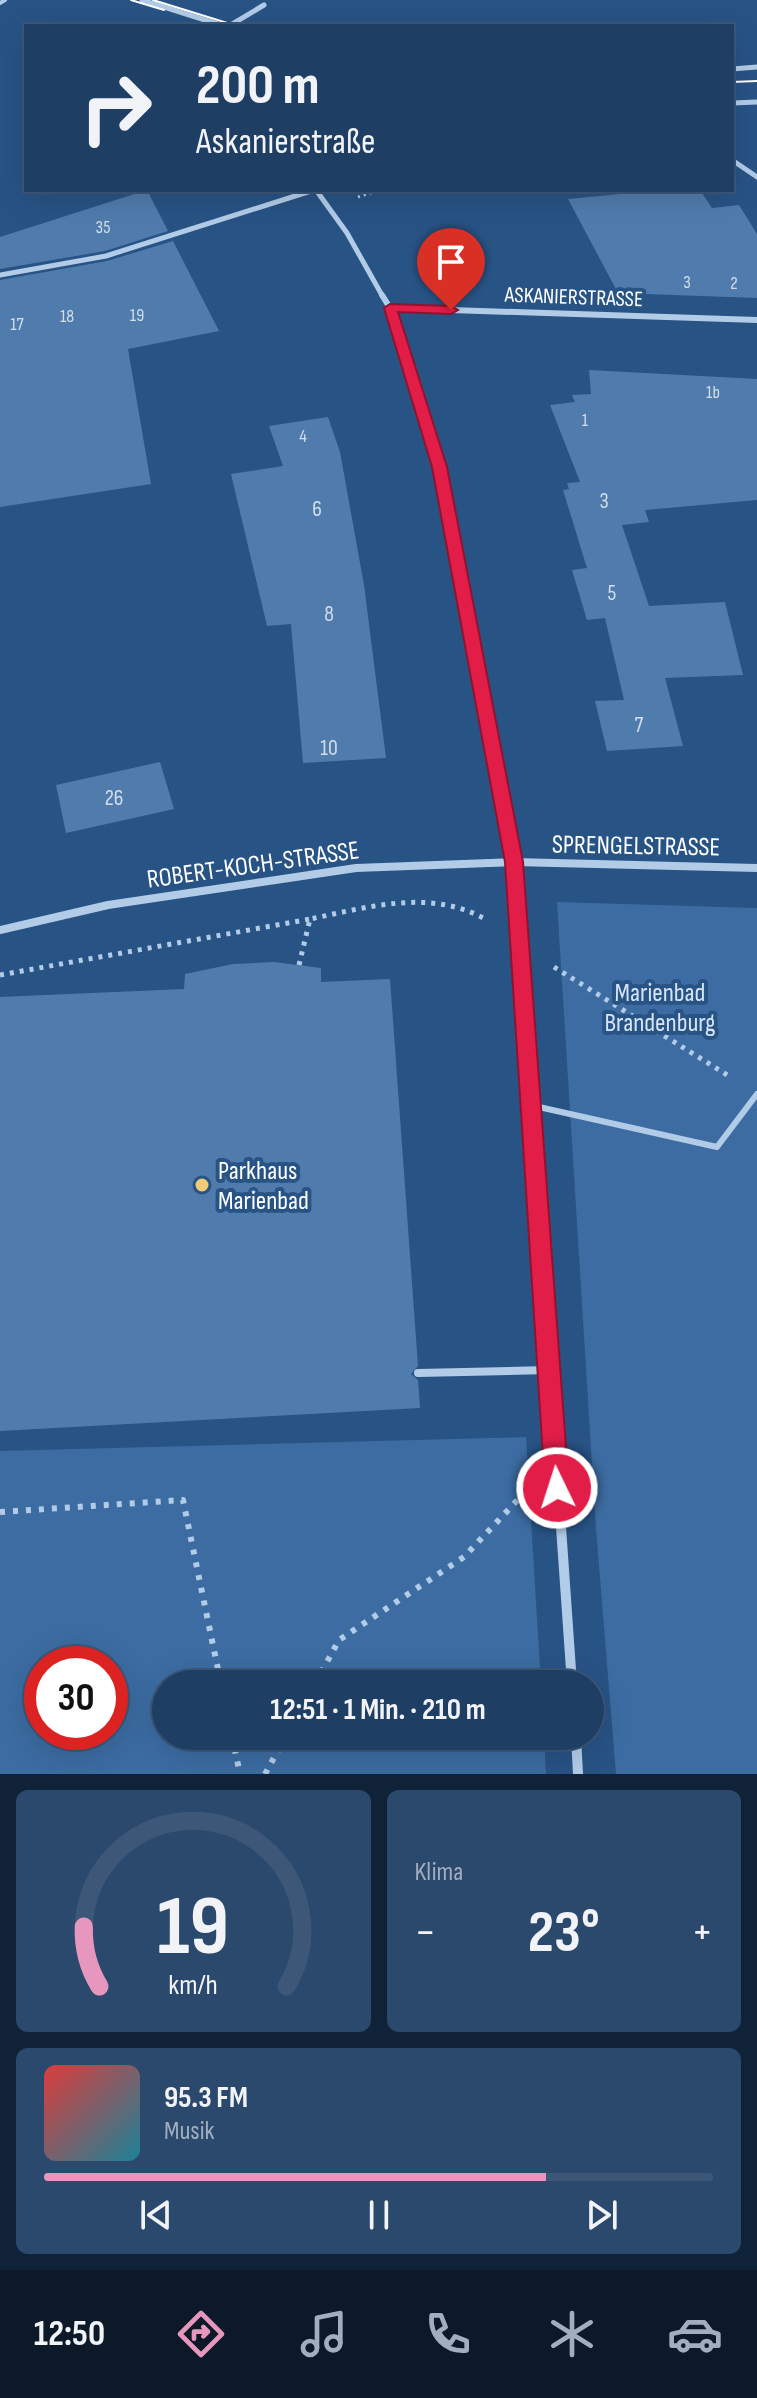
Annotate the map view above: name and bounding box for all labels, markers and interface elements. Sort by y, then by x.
text: 200 m [196,53,320,120]
icon: right [64,56,168,160]
text: Askanierstraße [196,121,376,164]
house number: 35 [96,217,110,238]
pin [417,228,485,310]
icon: arrive [429,240,473,284]
house number: 3 [683,272,691,293]
house number: 2 [730,273,738,294]
street label: ASKANIERSTRASSE [503,282,644,313]
house number: 19 [130,305,144,326]
house number: 18 [60,306,74,327]
house number: 17 [10,314,25,335]
house number: 1b [706,382,720,403]
house number: 1 [582,410,589,431]
house number: 4 [299,426,307,447]
house number: 3 [599,488,609,515]
house number: 6 [312,496,322,523]
house number: 5 [608,580,617,607]
house number: 8 [324,601,334,628]
house number: 7 [635,712,644,739]
house number: 10 [320,735,338,762]
house number: 26 [105,785,123,812]
street label: SPRENGELSTRASSE [552,830,720,863]
street label: ROBERT-KOCH-STRASSE [145,835,361,896]
park label: Marienbad Brandenburg [605,978,715,1039]
place label: Parkhaus Marienbad [218,1156,309,1217]
marker: Parkhaus Marienbad [193,1176,211,1194]
position arrow [515,1446,599,1530]
speed limit sign: 30 [24,1646,128,1750]
text: 12:51 · 1 Min. · 210 m [270,1692,486,1728]
text: Klima [415,1857,463,1888]
text: 19 [157,1878,229,1978]
text: 23° [528,1897,600,1969]
text: − [415,1906,436,1959]
text: + [691,1906,713,1959]
text: km/h [169,1968,218,2003]
text: 95.3 FM [164,2080,248,2116]
text: Musik [164,2116,214,2147]
icon: previous [134,2193,178,2237]
icon: pause [357,2193,401,2237]
icon: next [580,2193,624,2237]
icon: directions [173,2306,229,2362]
icon: music [296,2306,352,2362]
icon: phone [420,2306,476,2362]
icon: climate [544,2306,600,2362]
icon: car [667,2306,723,2362]
text: 12:50 [34,2313,105,2356]

